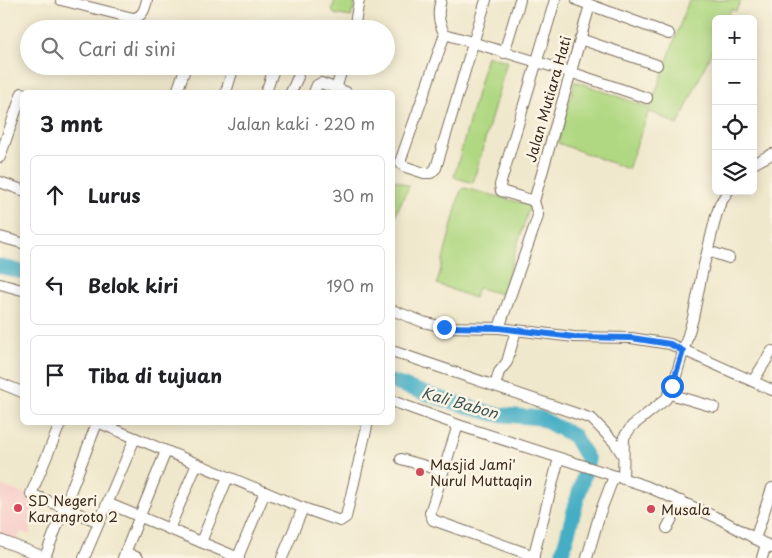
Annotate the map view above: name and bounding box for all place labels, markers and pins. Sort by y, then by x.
place label: Masjid Jami' Nurul Muttaqin [430,454,532,491]
marker: Masjid Jami' Nurul Muttaqin [414,466,426,478]
place label: SD Negeri Karangroto 2 [28,490,118,527]
place label: Musala [661,499,710,520]
marker: SD Negeri Karangroto 2 [12,502,24,514]
marker: Musala [645,503,657,515]

